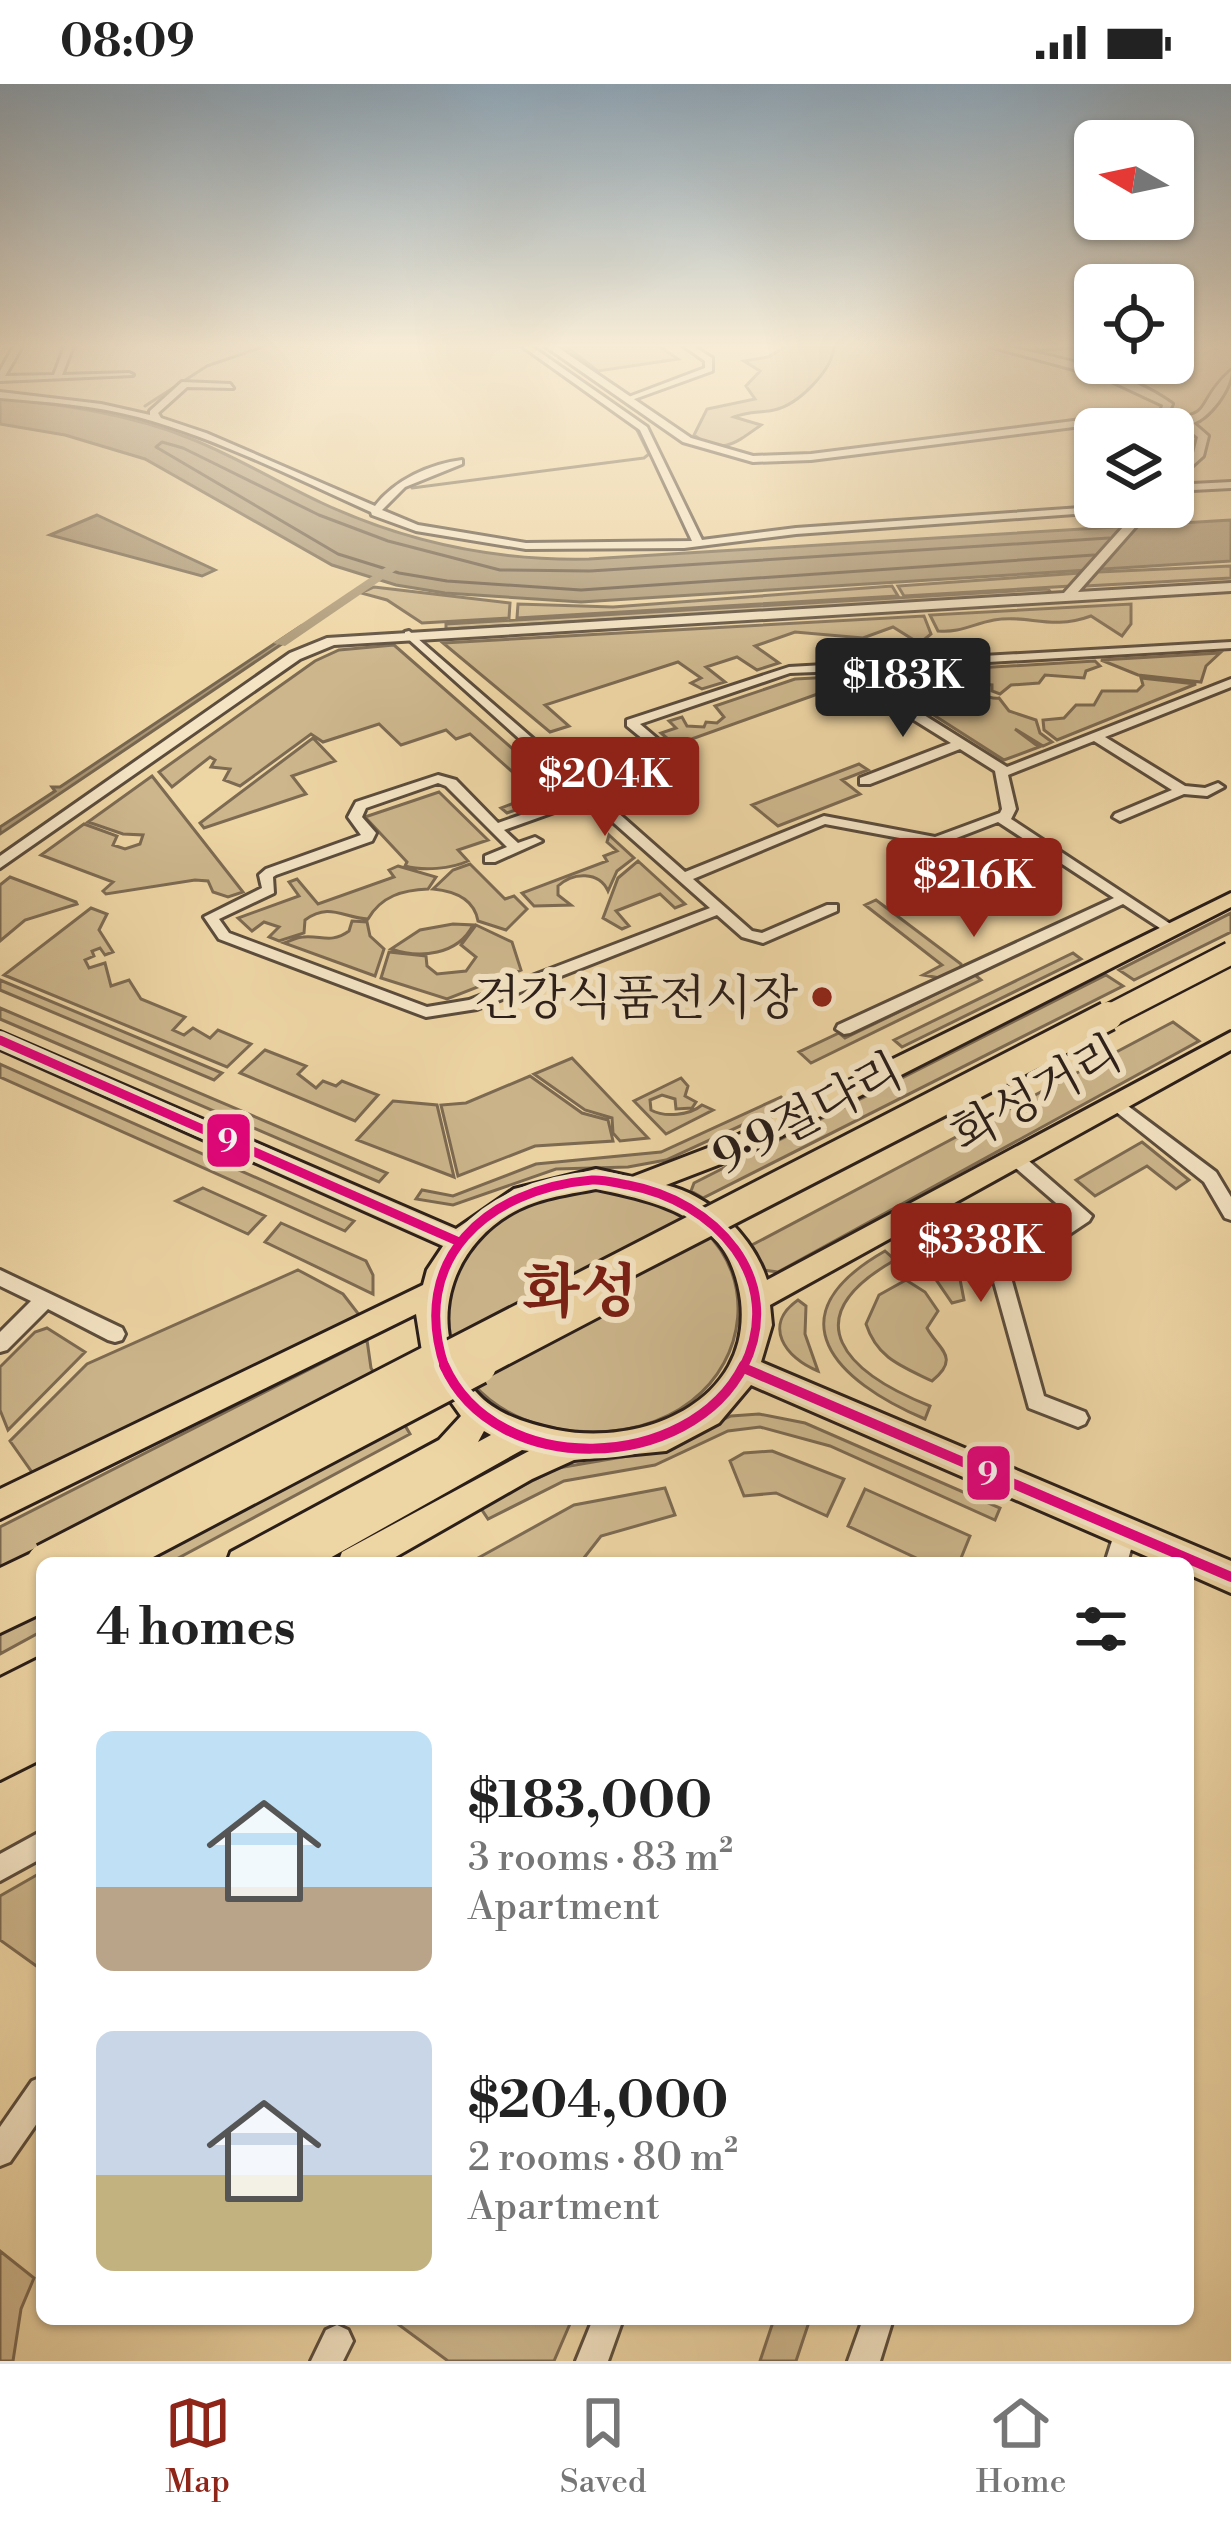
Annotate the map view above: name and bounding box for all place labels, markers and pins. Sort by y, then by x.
pin: $183K [819,638,987,740]
pin: $204K [521,737,689,839]
pin: $216K [890,838,1058,940]
place label: 건강식품전시장 [473,970,799,1030]
marker: 건강식품전시장 [809,984,835,1010]
pin: $338K [897,1203,1065,1305]

